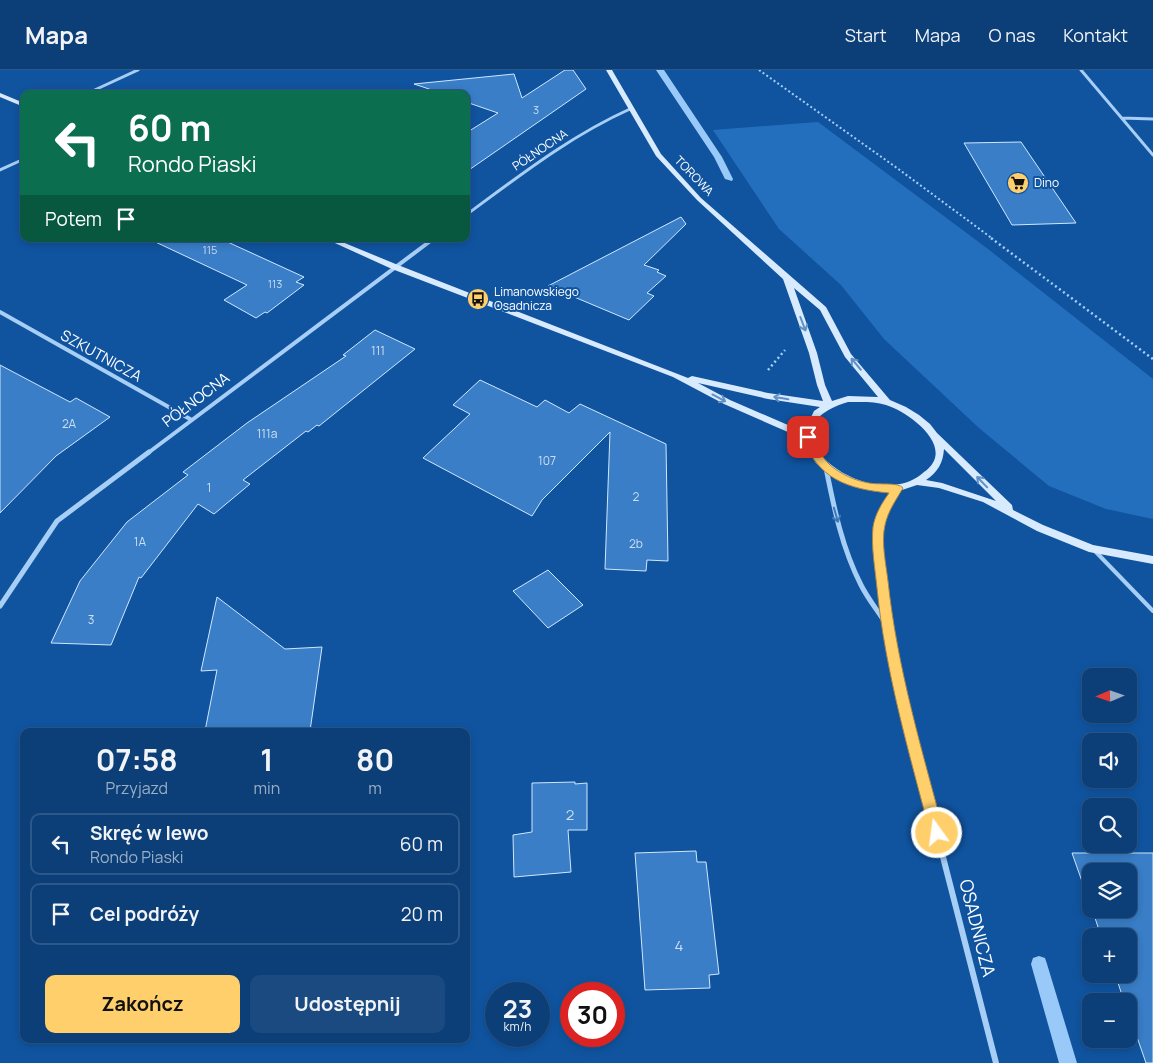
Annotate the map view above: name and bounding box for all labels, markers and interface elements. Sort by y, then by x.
text: Mapa [25,18,88,51]
text: Start [845,23,887,47]
text: Mapa [915,23,961,47]
text: O nas [989,23,1035,47]
text: Kontakt [1063,23,1128,47]
house number: 3 [533,102,539,117]
text: 60 m [128,104,211,152]
icon: left [45,110,110,175]
street label: PÓŁNOCNA [509,125,571,174]
text: Rondo Piaski [128,149,257,179]
street label: TOROWA [671,152,718,200]
supermarket icon: Dino [1006,171,1030,195]
place label: Dino [1034,174,1059,191]
icon: arrive [112,205,140,233]
text: Potem [45,206,102,232]
house number: 115 [203,242,217,257]
house number: 113 [268,276,282,291]
place label: Limanowskiego Osadnicza [494,283,579,314]
bus stop icon: Limanowskiego Osadnicza [466,287,490,311]
one-way arrow [799,316,808,331]
street label: SZKUTNICZA [57,325,146,387]
house number: 111 [371,342,385,359]
one-way arrow [851,358,862,371]
street label: PÓŁNOCNA [158,367,234,432]
one-way arrow [712,393,727,403]
one-way arrow [773,393,789,403]
house number: 2A [62,415,76,432]
pin [787,416,829,458]
icon: arrive [794,423,822,451]
house number: 111a [257,425,277,442]
house number: 107 [538,452,556,469]
one-way arrow [976,475,988,488]
house number: 1 [207,479,211,496]
house number: 2 [633,488,640,505]
one-way arrow [832,507,842,523]
house number: 1A [134,533,147,550]
house number: 2b [629,535,643,552]
house number: 3 [88,611,94,628]
north arrow [1082,668,1138,722]
map controls [1082,668,1137,1048]
button: sound [1082,733,1137,788]
text: 07:58 [96,739,178,780]
text: 1 [260,739,273,780]
text: 80 [356,739,394,780]
text: Przyjazd [106,777,168,799]
text: min [254,777,280,799]
text: m [368,777,382,799]
button: search [1082,798,1137,853]
house number: 2 [566,804,574,825]
position arrow [910,806,962,858]
text: Skręć w lewo [90,820,209,846]
icon: left [47,830,75,858]
text: 60 m [400,831,443,857]
text: Rondo Piaski [90,846,184,868]
button: layers [1082,863,1137,918]
street label: OSADNICZA [954,877,1002,979]
icon: arrive [47,900,75,928]
text: Cel podróży [90,901,199,927]
text: 20 m [401,901,443,927]
button: + [1082,928,1137,983]
house number: 4 [675,935,684,956]
button: Zakończ [45,975,240,1033]
button: Udostępnij [250,975,445,1033]
speed limit sign: 30 [560,982,625,1047]
text: 23 [503,991,532,1026]
button: − [1082,993,1137,1048]
text: km/h [504,1018,531,1035]

